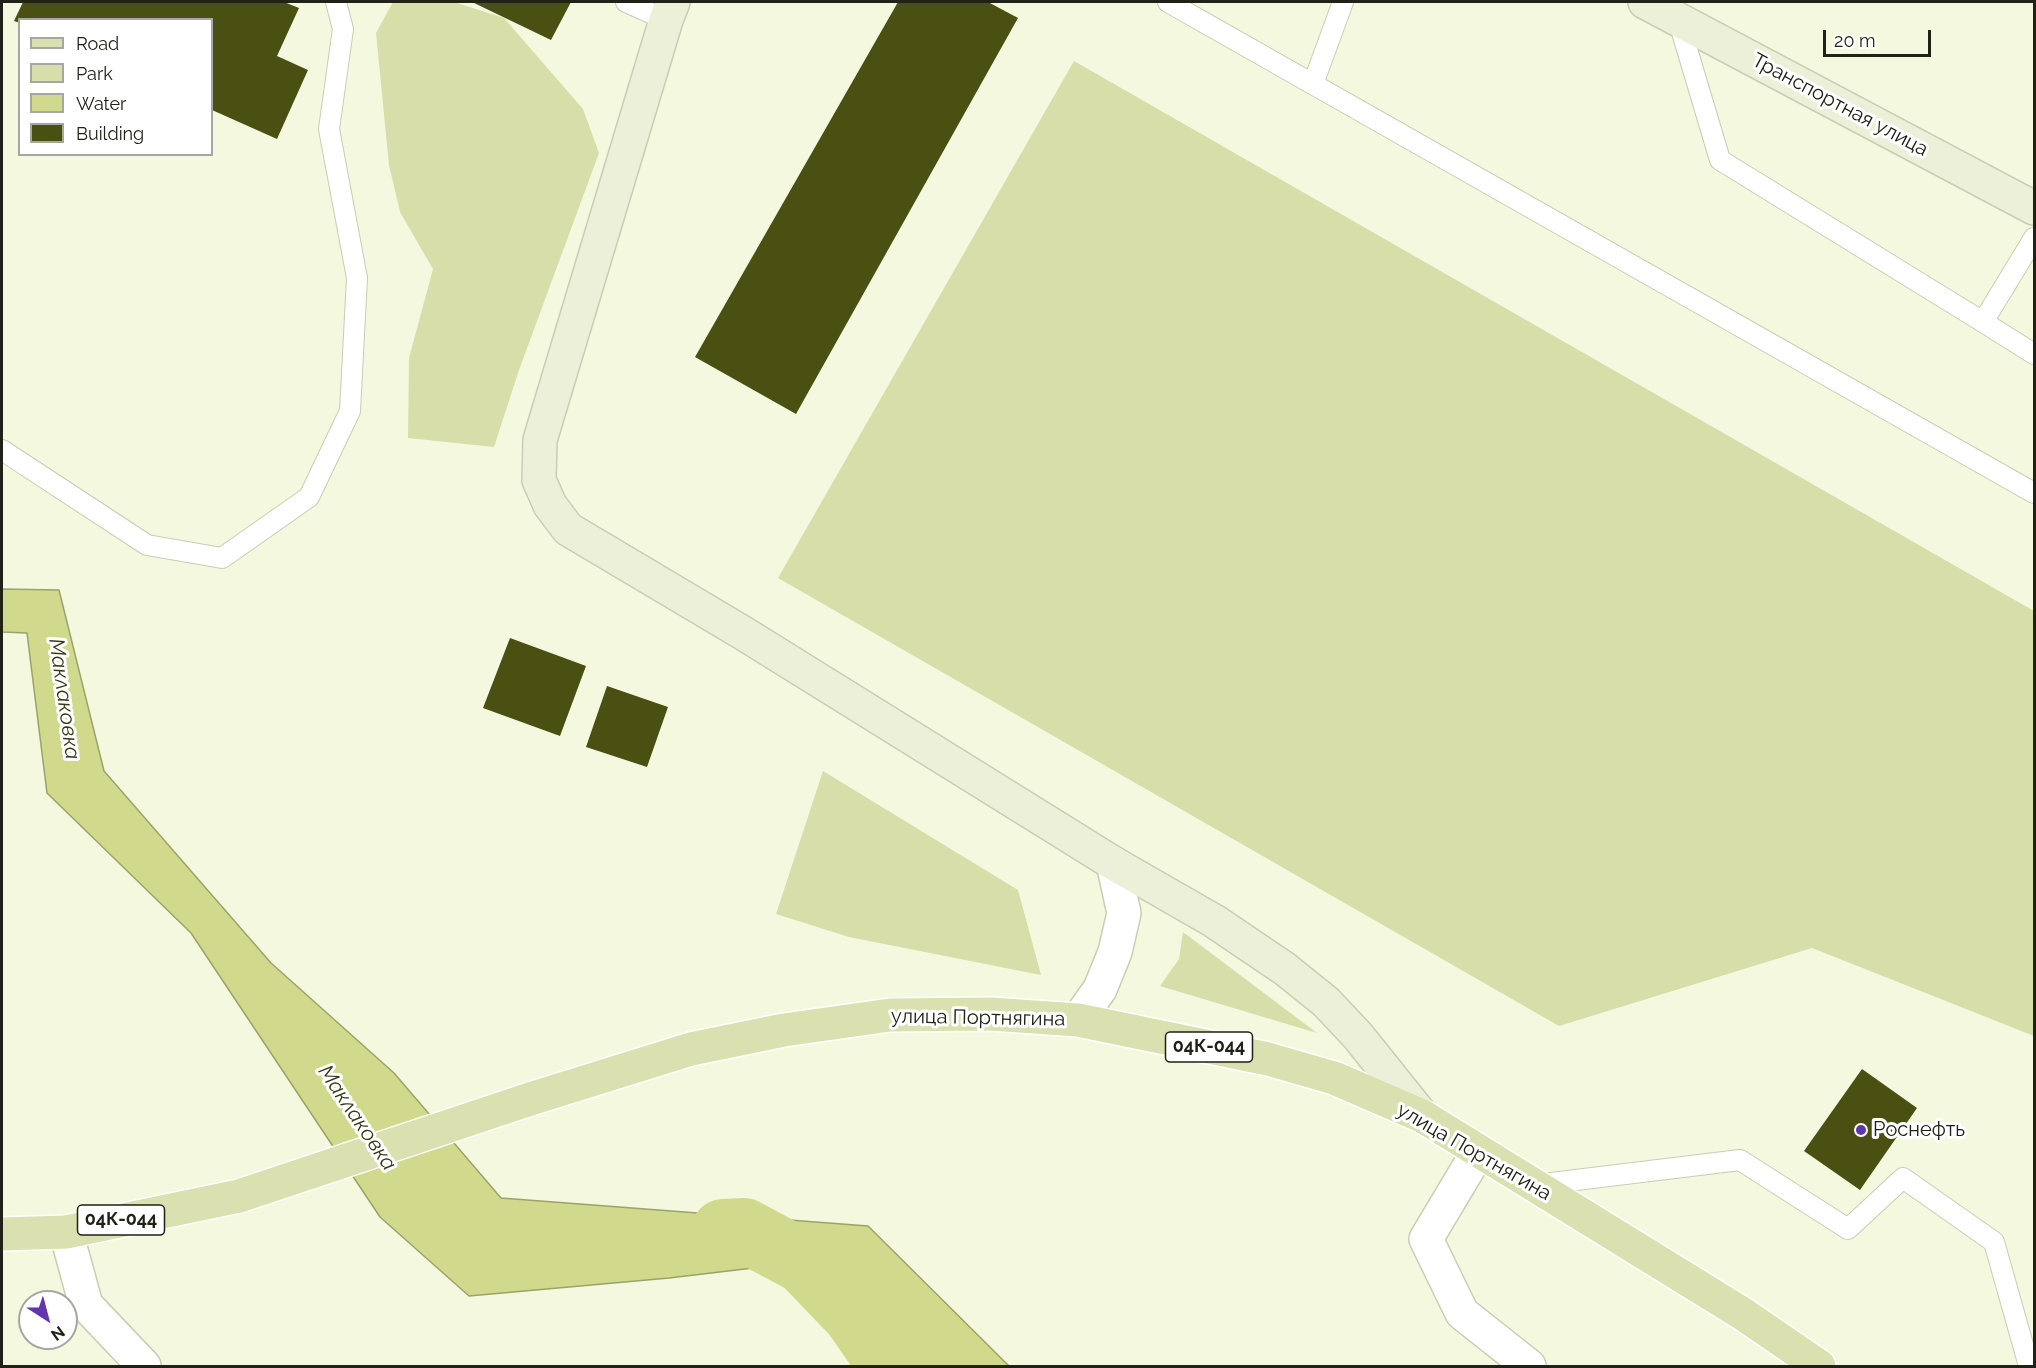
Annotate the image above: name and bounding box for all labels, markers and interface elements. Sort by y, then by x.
legend [18,18,213,156]
scale bar [1826,18,1934,56]
text: 20 m [1834,30,1876,51]
text: Road [76,33,119,54]
street label: Транспортная улица [1748,48,1932,162]
text: Park [76,63,113,84]
text: Water [76,93,126,114]
text: Building [76,123,144,144]
water label: Маклаковка [43,637,85,761]
street label: улица Портнягина [891,1004,1065,1032]
road number: 04К-044 [1166,1032,1252,1062]
water label: Маклаковка [312,1060,402,1176]
street label: улица Портнягина [1393,1098,1555,1206]
place label: Роснефть [1873,1118,1965,1142]
marker: Роснефть [1854,1123,1868,1137]
road number: 04К-044 [78,1205,164,1235]
north arrow [18,1290,78,1350]
text: N [47,1322,68,1345]

